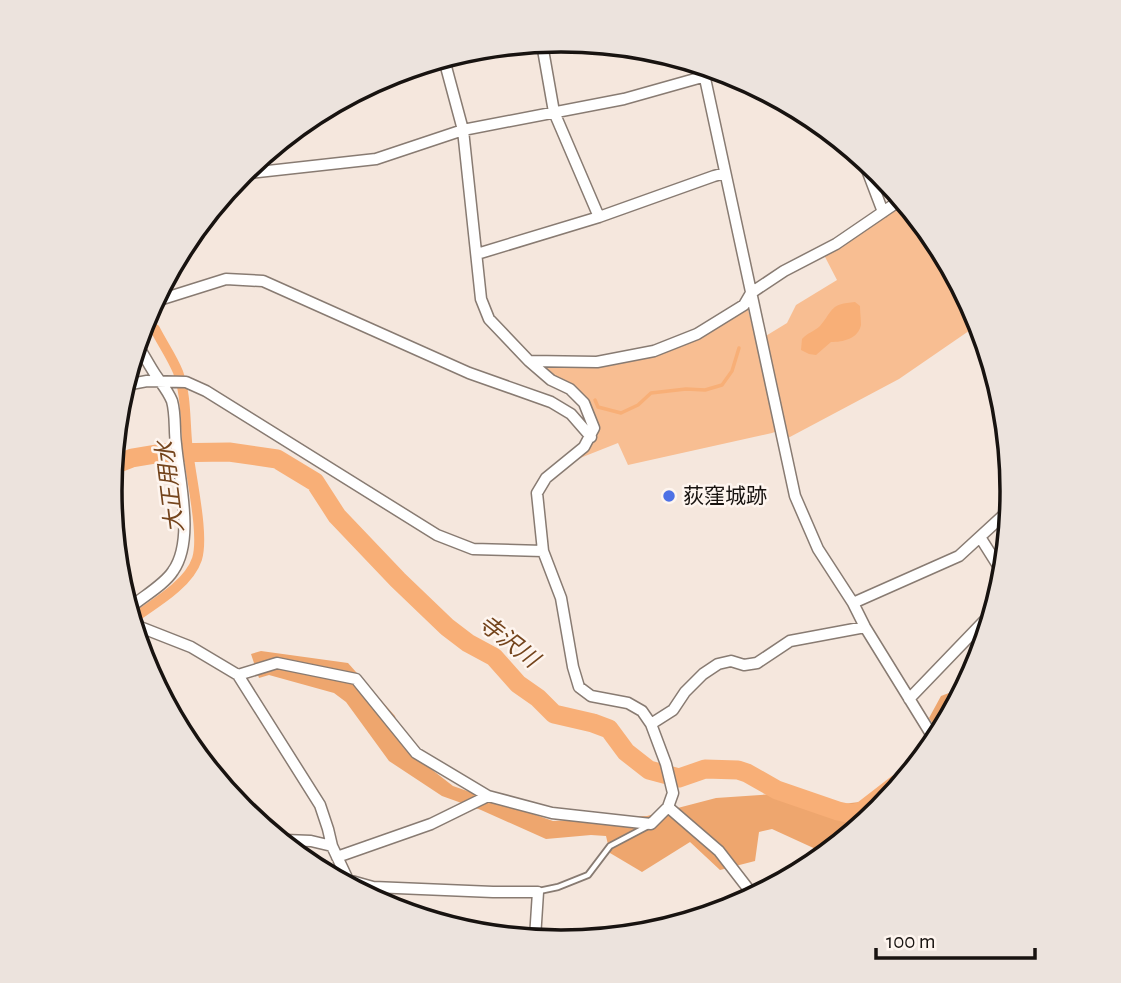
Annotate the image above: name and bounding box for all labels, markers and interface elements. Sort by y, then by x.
water label: 大正用水 [152,437,188,534]
place label: 荻窪城跡 [683,485,767,507]
marker: 荻窪城跡 [661,488,677,504]
water label: 寺沢川 [474,610,546,674]
scale bar [876,916,1035,960]
text: 100 m [886,931,936,952]

